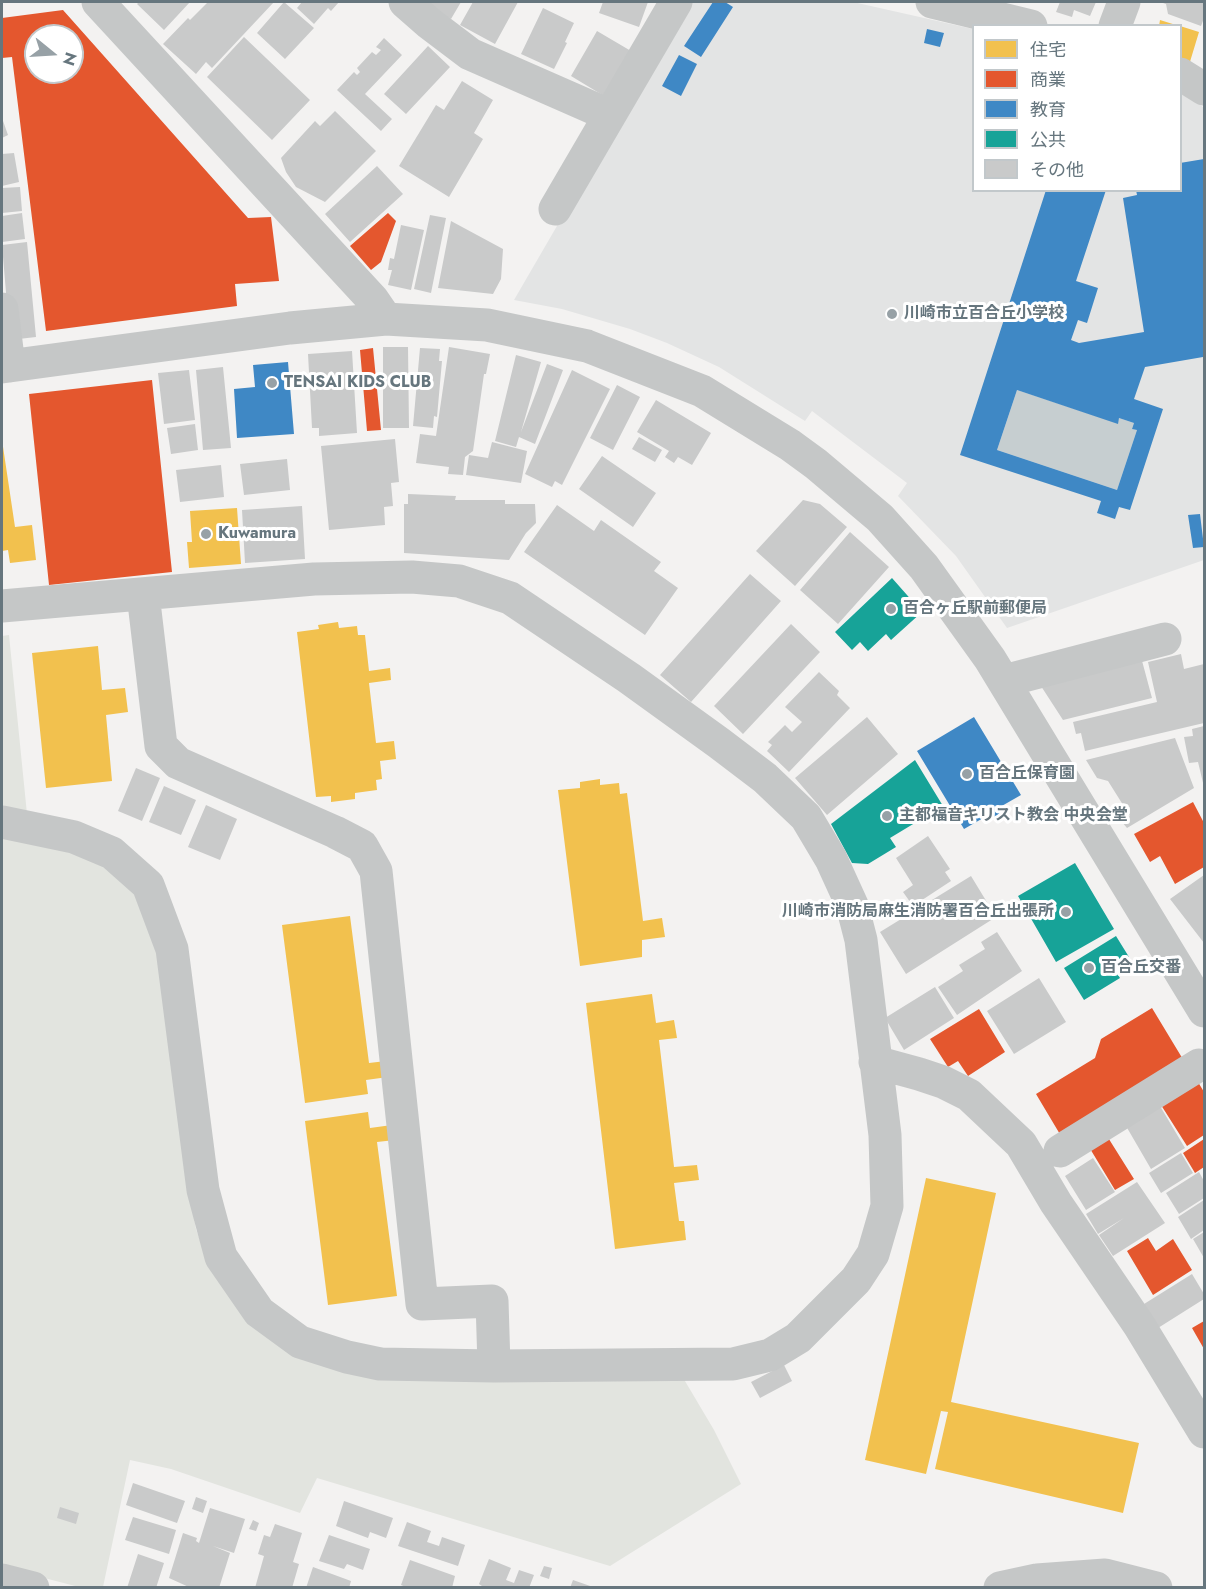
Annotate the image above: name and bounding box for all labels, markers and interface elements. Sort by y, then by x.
north arrow [24,24,84,84]
legend [972,24,1182,192]
text: 住宅 [1030,37,1066,63]
text: N [57,49,83,69]
text: 商業 [1030,67,1066,93]
text: 教育 [1030,97,1066,123]
text: 公共 [1030,127,1066,153]
text: その他 [1030,157,1084,183]
place label: 川崎市立百合丘小学校 [904,304,1064,324]
marker: 川崎市立百合丘小学校 [885,307,899,321]
place label: TENSAI KIDS CLUB [284,373,431,393]
marker: TENSAI KIDS CLUB [265,376,279,390]
place label: Kuwamura [218,524,296,544]
marker: Kuwamura [199,527,213,541]
place label: 百合ヶ丘駅前郵便局 [903,599,1047,619]
marker: 百合ヶ丘駅前郵便局 [884,602,898,616]
place label: 百合丘保育園 [979,764,1075,784]
marker: 百合丘保育園 [960,767,974,781]
place label: 主都福音キリスト教会 中央会堂 [899,806,1128,826]
marker: 主都福音キリスト教会 中央会堂 [880,809,894,823]
place label: 川崎市消防局麻生消防署百合丘出張所 [782,902,1054,922]
marker: 川崎市消防局麻生消防署百合丘出張所 [1059,905,1073,919]
place label: 百合丘交番 [1101,958,1181,978]
marker: 百合丘交番 [1082,961,1096,975]

